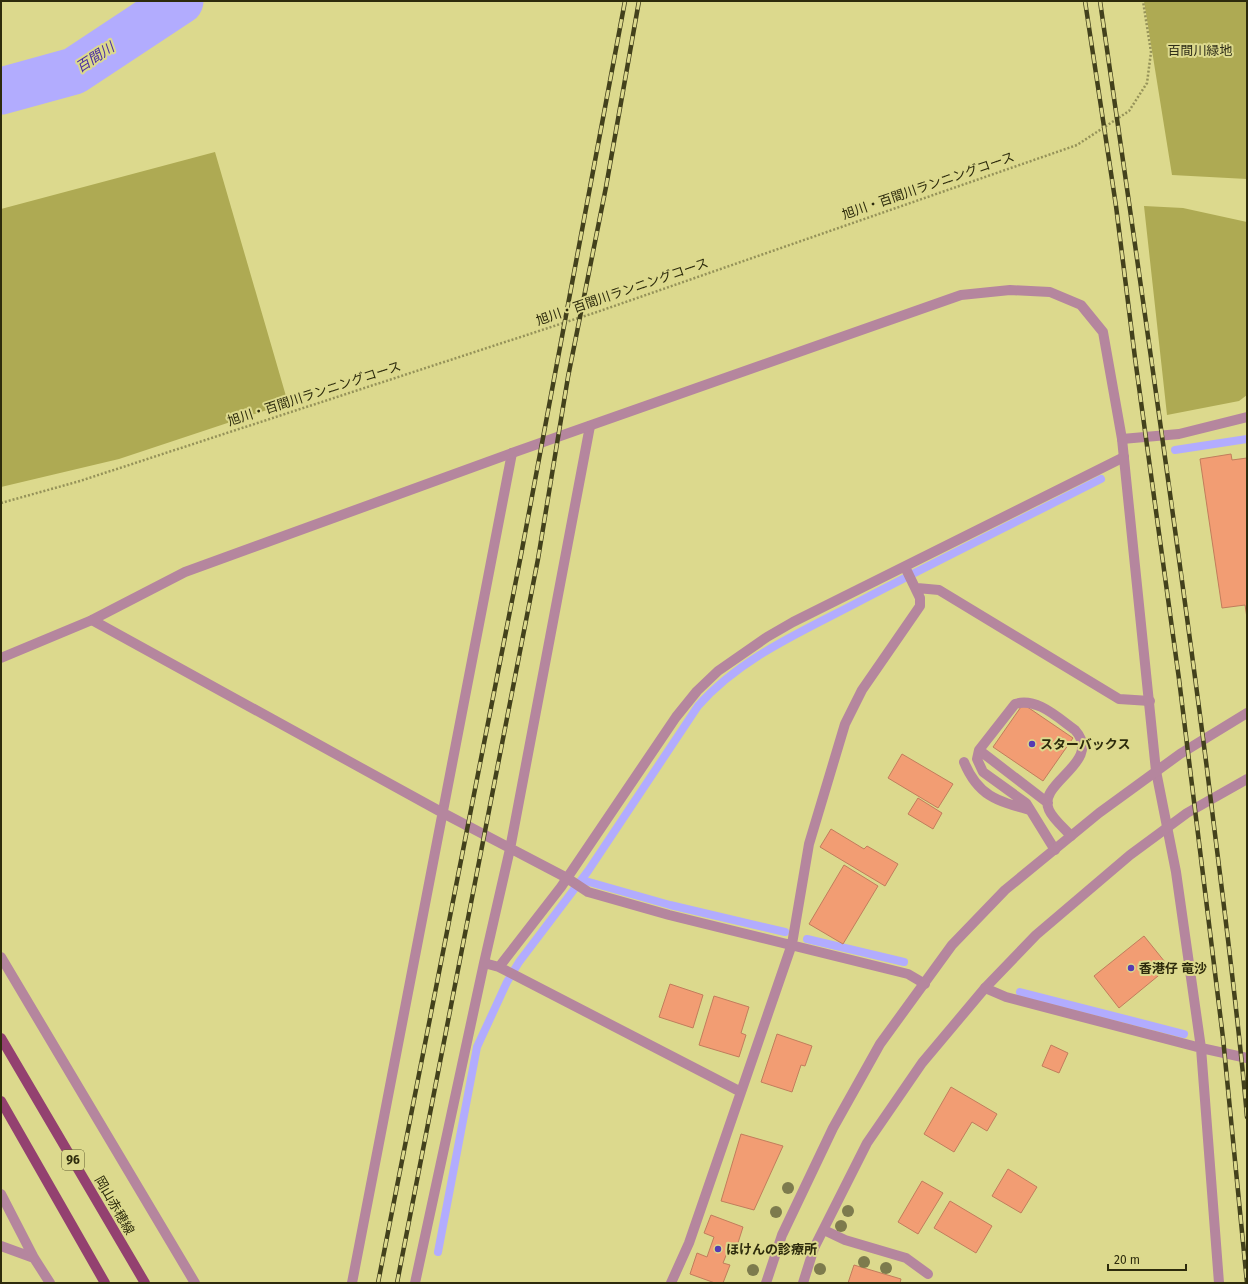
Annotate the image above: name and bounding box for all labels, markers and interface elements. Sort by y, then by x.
water label: 百間川 [73,38,119,76]
park label: 百間川緑地 [1167,43,1233,58]
street label: 旭川・百間川ランニングコース [840,149,1016,222]
street label: 旭川・百間川ランニングコース [534,255,710,328]
street label: 旭川・百間川ランニングコース [226,358,403,429]
place label: スターバックス [1040,737,1130,752]
marker: スターバックス [1027,739,1037,749]
place label: 香港仔 竜沙 [1139,961,1207,976]
marker: 香港仔 竜沙 [1126,963,1136,973]
road number: 96 [62,1150,84,1170]
street label: 岡山赤穂線 [92,1173,137,1237]
place label: ほけんの診療所 [726,1242,817,1257]
marker: ほけんの診療所 [713,1244,723,1254]
scale bar [1108,1246,1186,1272]
text: 20 m [1114,1253,1140,1267]

